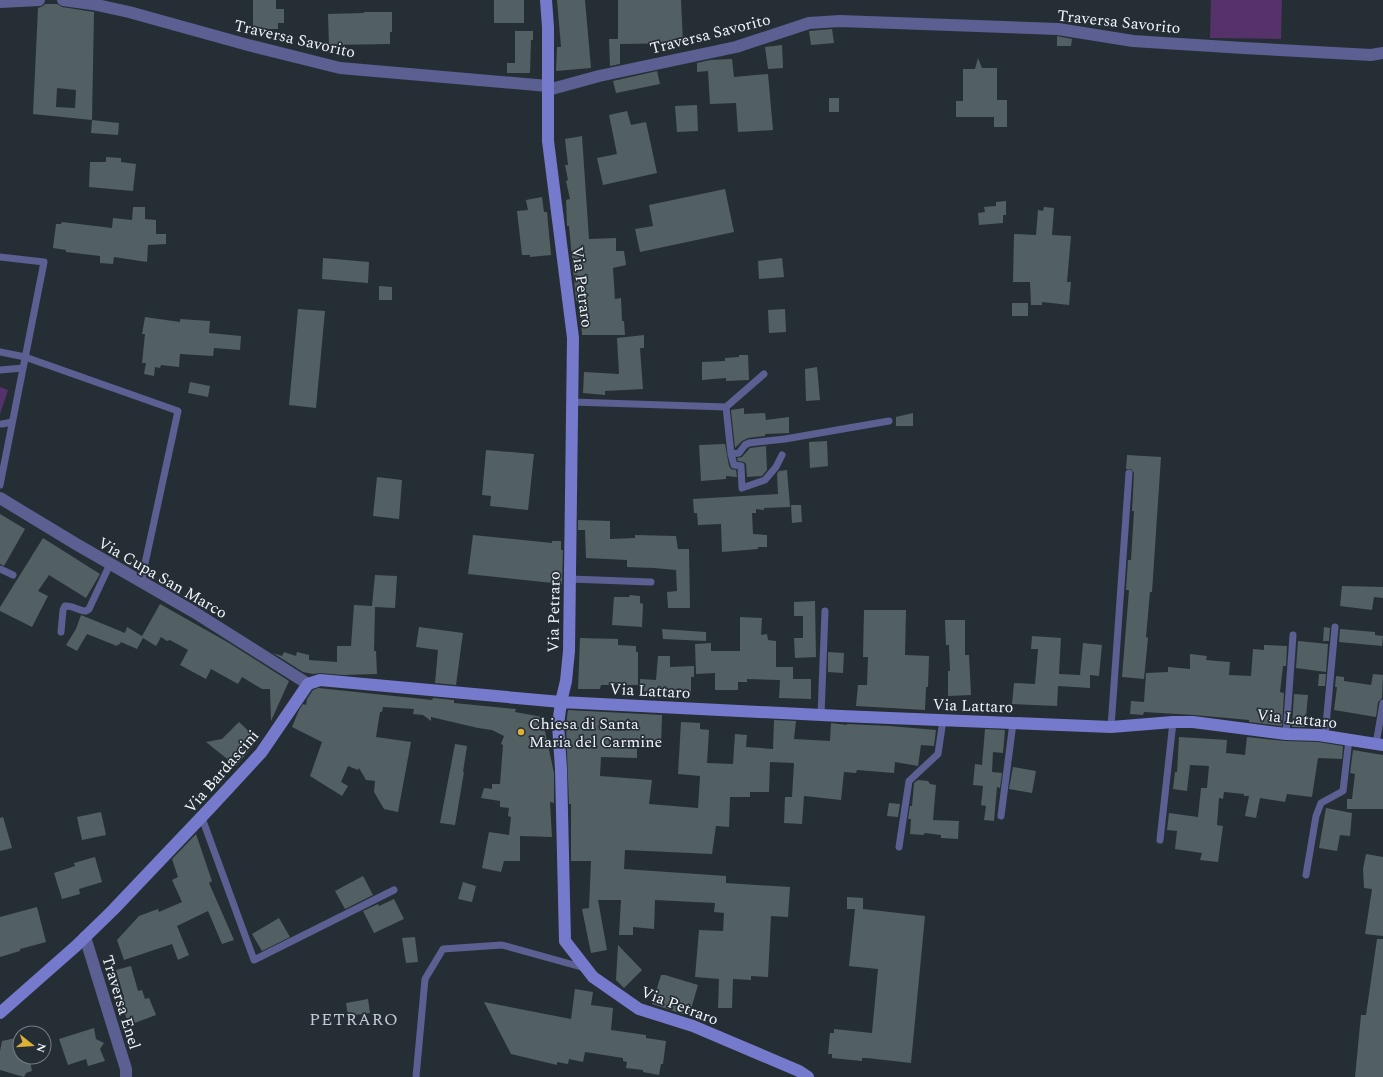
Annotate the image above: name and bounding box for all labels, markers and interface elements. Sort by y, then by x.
street label: Traversa Savorito [1056,4,1182,40]
street label: Traversa Savorito [647,7,773,61]
street label: Traversa Savorito [232,13,358,65]
street label: Via Petraro [565,245,599,329]
street label: Via Cupa San Marco [93,531,232,625]
street label: Via Petraro [541,571,567,653]
street label: Via Lattaro [609,677,691,705]
street label: Via Lattaro [932,693,1014,719]
street label: Via Lattaro [1255,703,1338,735]
place label: Chiesa di Santa Maria del Carmine [529,712,662,754]
street label: Via Bardascini [179,725,265,819]
marker: Chiesa di Santa Maria del Carmine [516,727,526,737]
street label: Traversa Enel [95,952,147,1052]
street label: Via Petraro [637,980,722,1032]
district label: PETRARO [309,1007,399,1033]
north arrow [12,1025,52,1065]
text: N [32,1041,51,1055]

